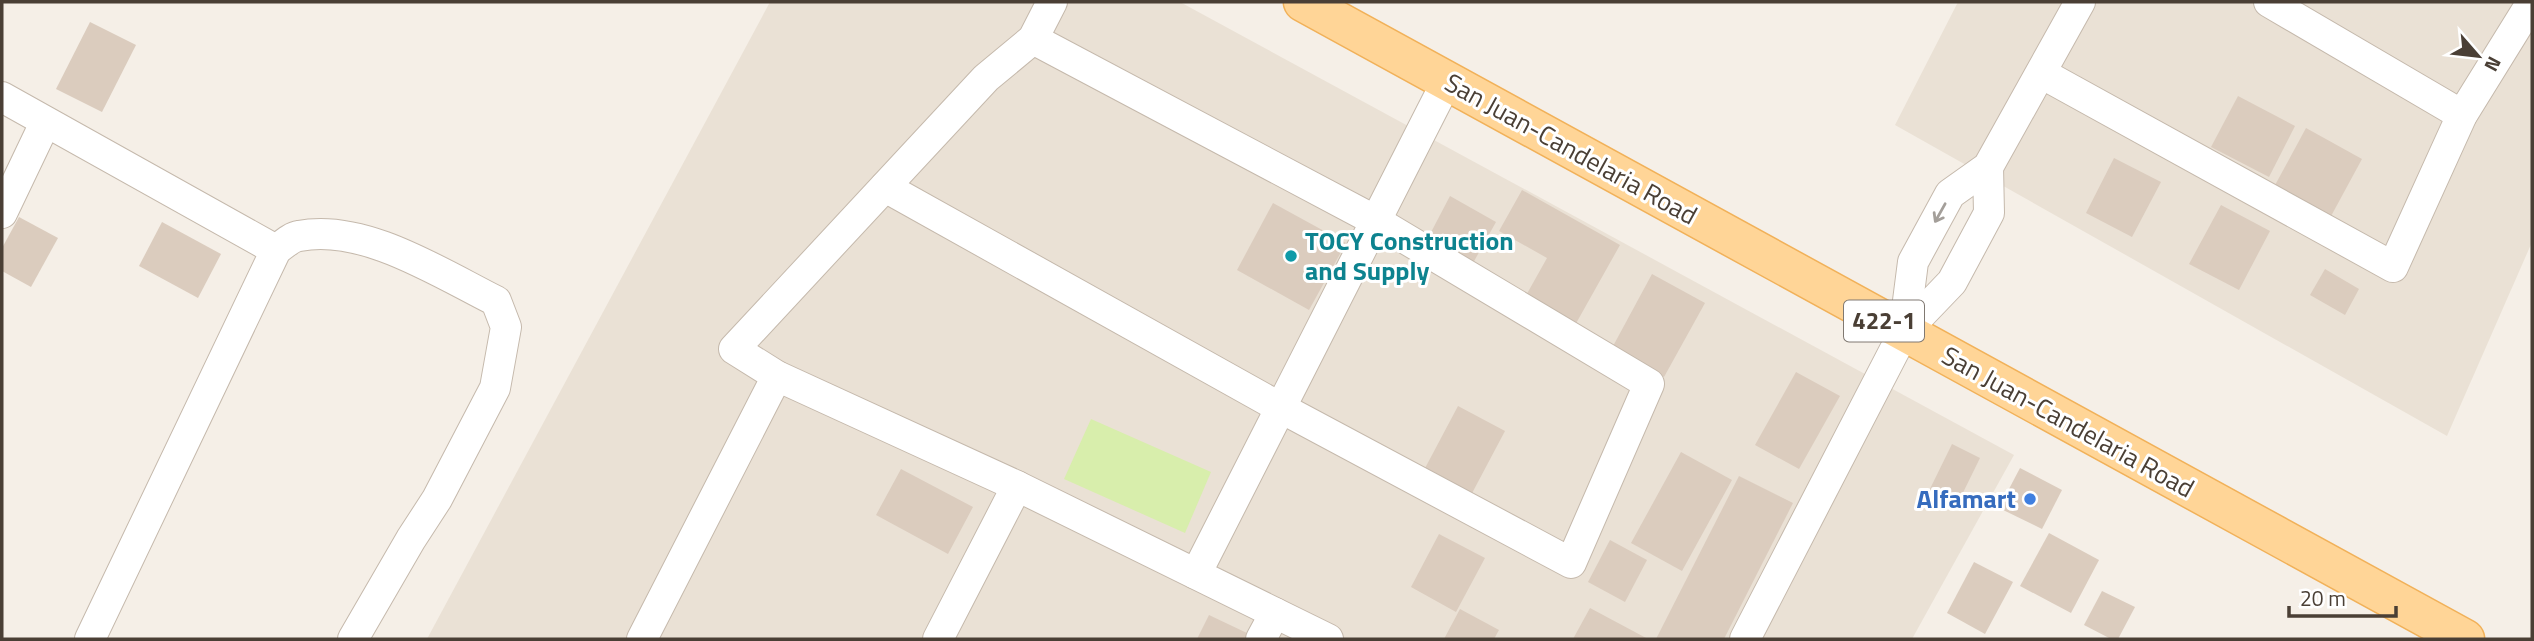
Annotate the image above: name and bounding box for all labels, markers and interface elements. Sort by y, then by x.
north arrow [2443,21,2513,91]
text: N [2478,52,2509,77]
street label: San Juan-Candelaria Road [1438,63,1705,234]
one-way arrow [1933,202,1947,222]
place label: TOCY Construction and Supply [1305,221,1514,290]
marker: TOCY Construction and Supply [1283,248,1299,264]
road number: 422-1 [1844,300,1924,342]
street label: San Juan-Candelaria Road [1935,336,2202,507]
place label: Alfamart [1917,479,2016,518]
marker: Alfamart [2022,491,2038,507]
scale bar [2289,574,2396,618]
text: 20 m [2300,582,2346,614]

